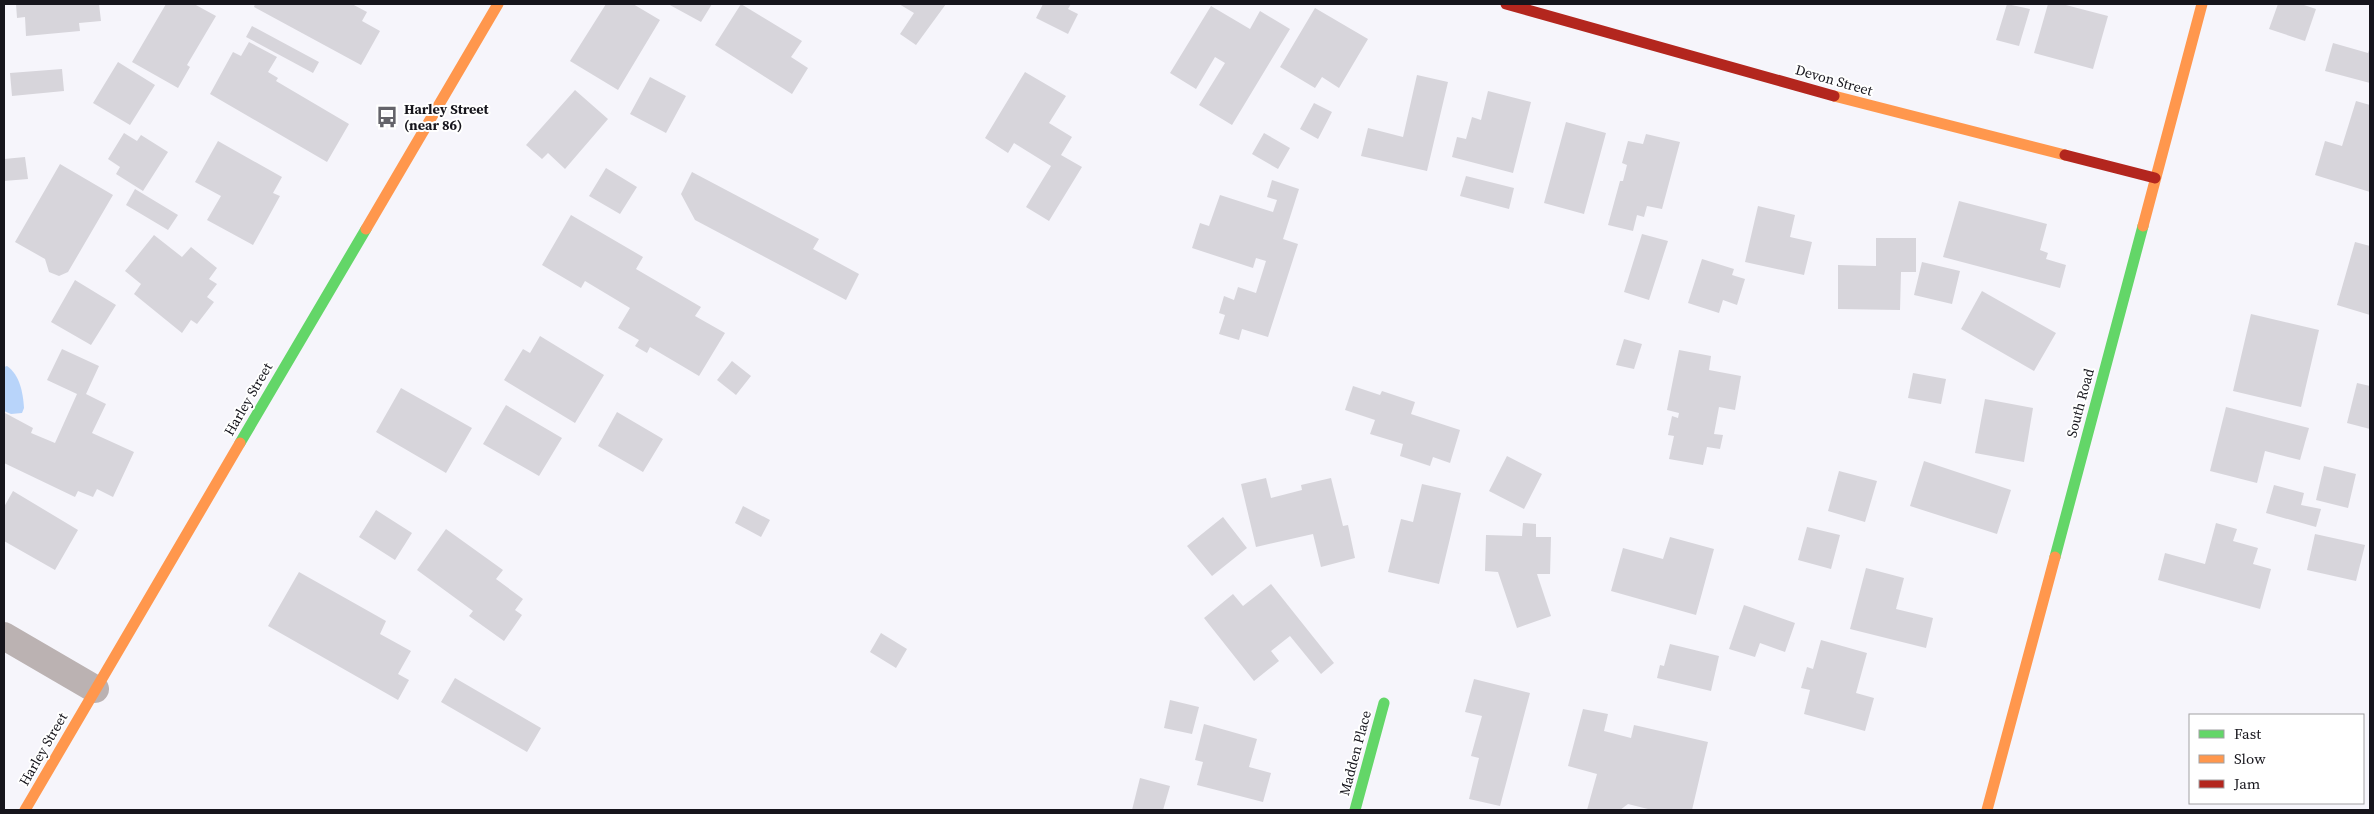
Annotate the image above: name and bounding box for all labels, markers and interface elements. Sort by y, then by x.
street label: Devon Street [1793,59,1875,101]
place label: Harley Street (near 86) [404,99,490,135]
bus stop icon: Harley Street (near 86) [374,104,400,130]
street label: Harley Street [219,358,277,439]
street label: South Road [2061,366,2099,440]
street label: Harley Street [14,708,72,789]
street label: Madden Place [1334,708,1376,798]
legend [2189,714,2364,804]
text: Fast [2234,723,2261,744]
text: Slow [2234,748,2266,769]
text: Jam [2233,773,2261,794]

